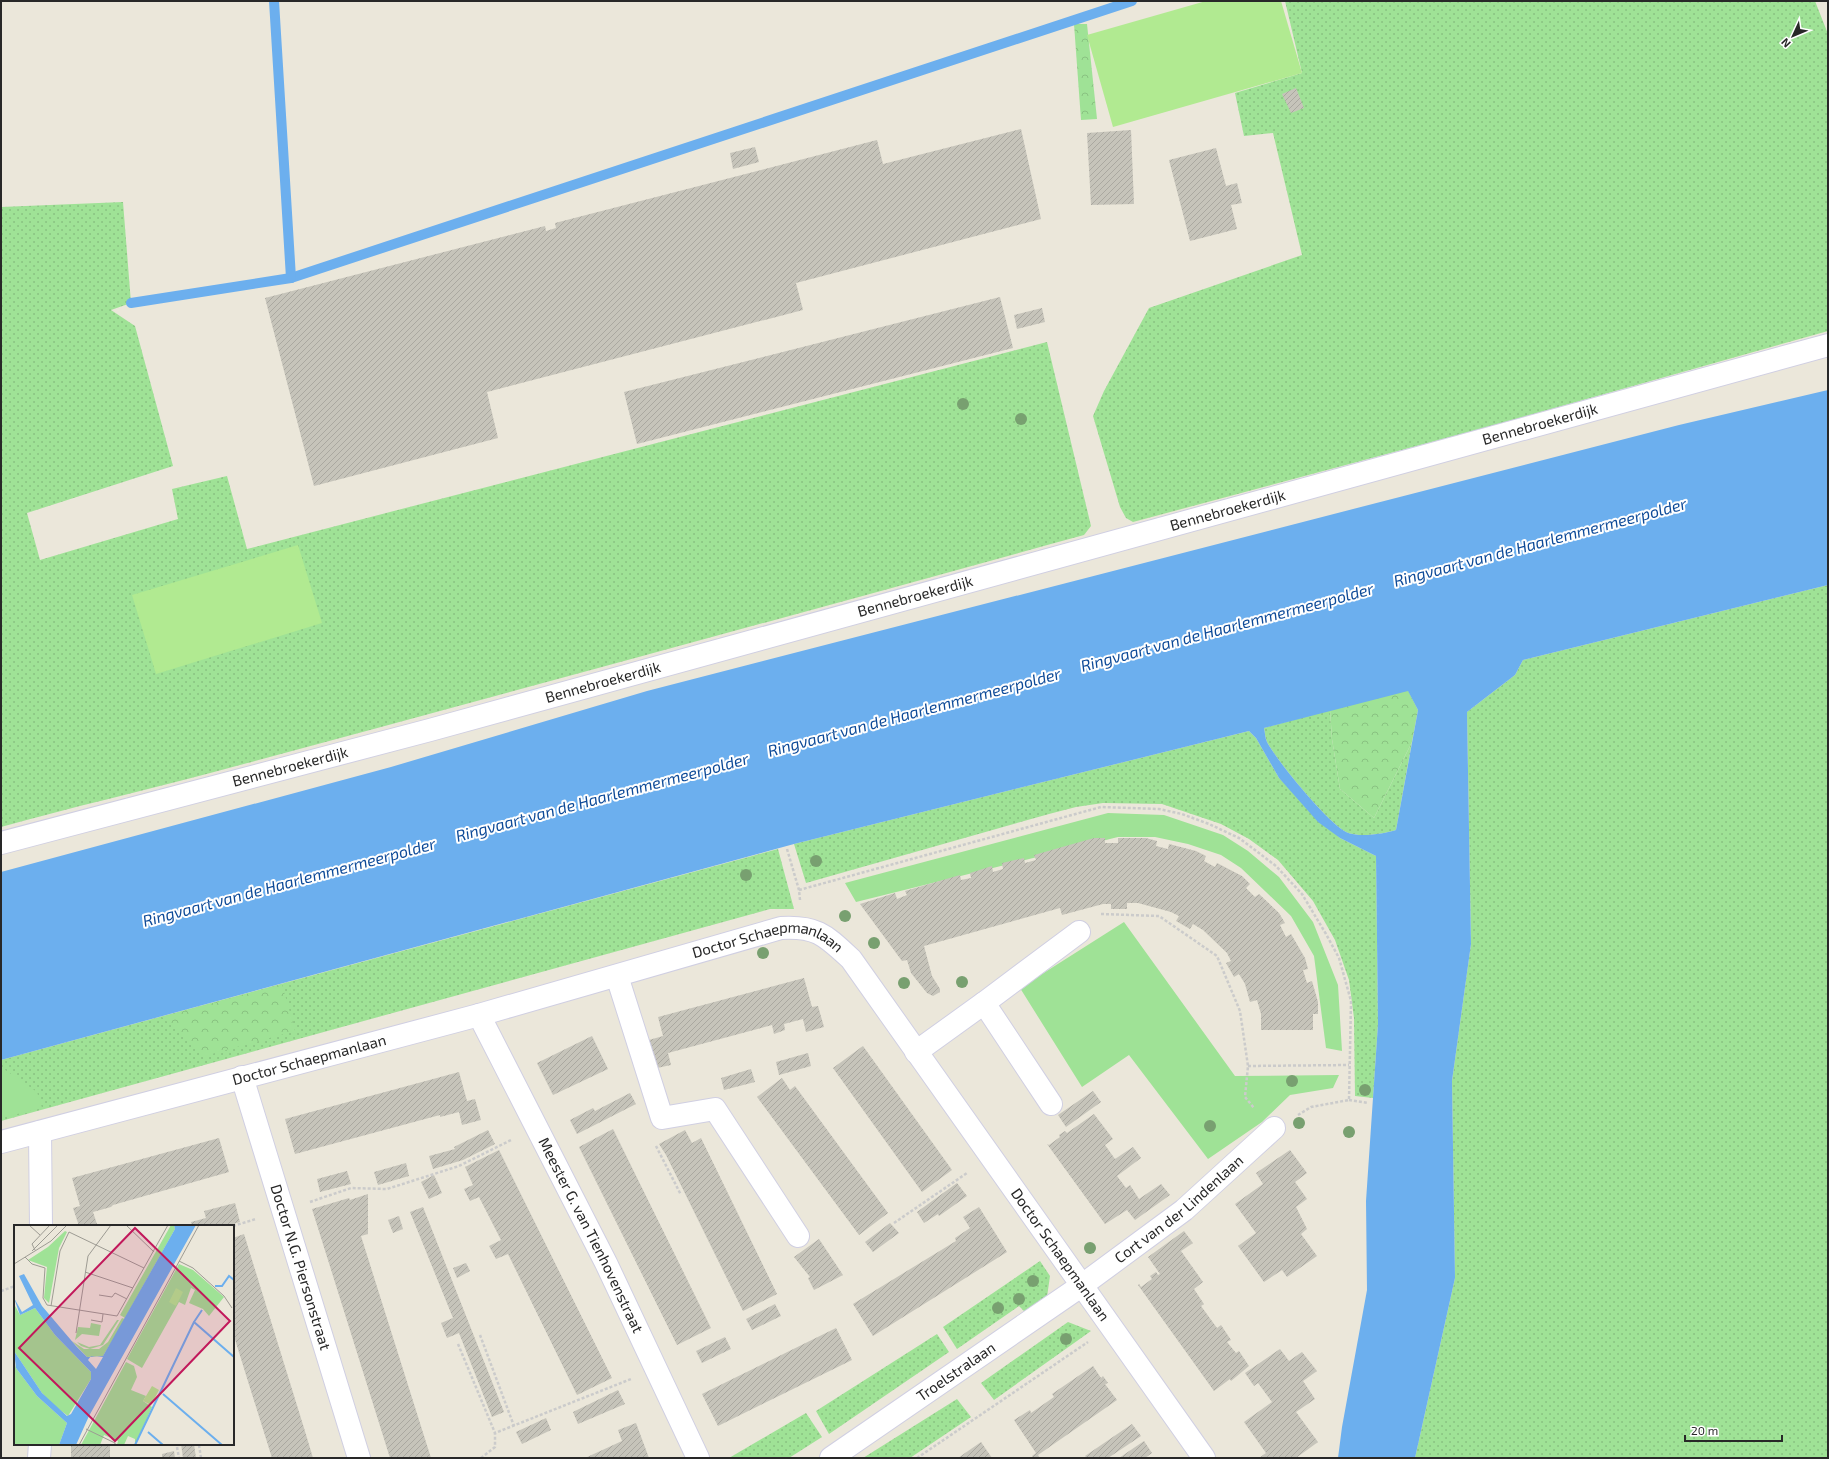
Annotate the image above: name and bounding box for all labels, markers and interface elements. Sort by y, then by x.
north arrow [1773,16,1813,56]
text: N [1778,36,1793,51]
street label: Bennebroekerdijk [1480,399,1600,448]
street label: Bennebroekerdijk [1168,485,1287,534]
water label: Ringvaart van de Haarlemmermeerpolder [1391,493,1689,590]
street label: Bennebroekerdijk [855,571,975,620]
water label: Ringvaart van de Haarlemmermeerpolder [1078,578,1376,675]
street label: Bennebroekerdijk [543,657,663,706]
water label: Ringvaart van de Haarlemmermeerpolder [765,663,1063,760]
street label: Bennebroekerdijk [230,742,350,790]
water label: Ringvaart van de Haarlemmermeerpolder [453,748,751,845]
water label: Ringvaart van de Haarlemmermeerpolder [140,833,438,930]
text: Doctor Schaepmanlaan [690,918,848,961]
street label: Doctor Schaepmanlaan [687,945,845,965]
street label: Doctor Schaepmanlaan [230,1030,388,1088]
street label: Meester G. van Tienhovenstraat [535,1134,648,1336]
street label: Cort van der Lindenlaan [1110,1151,1246,1266]
street label: Doctor N.G. Piersonstraat [267,1182,335,1352]
street label: Doctor Schaepmanlaan [1008,1184,1114,1324]
inset map [14,1225,234,1445]
street label: Troelstralaan [913,1338,998,1404]
scale bar [1685,1417,1782,1443]
text: 20 m [1691,1423,1718,1437]

